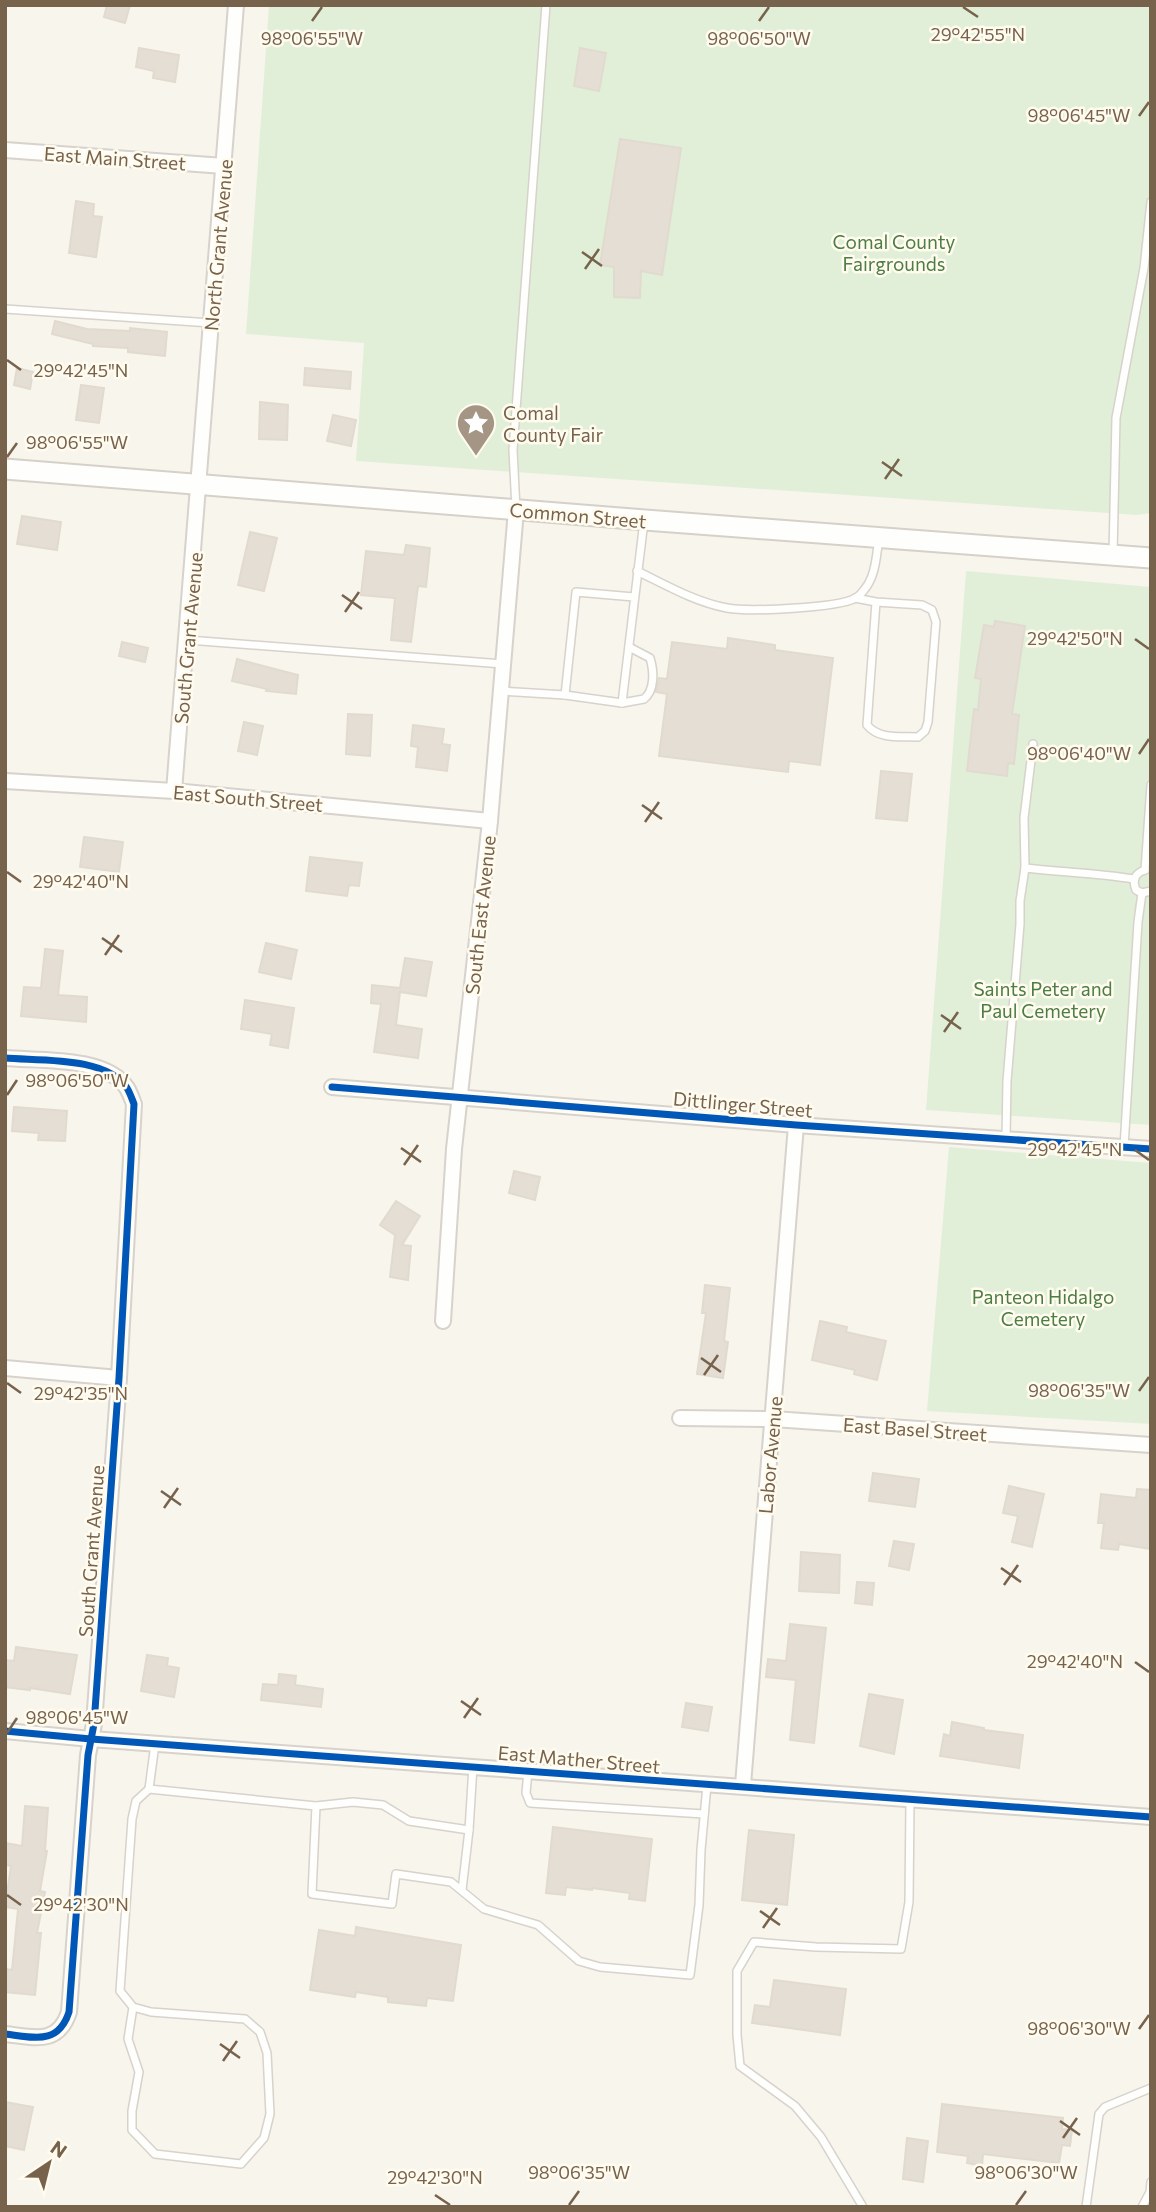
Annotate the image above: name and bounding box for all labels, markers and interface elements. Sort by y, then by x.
text: 29°42'55"N [931,23,1025,45]
text: 98°06'55"W [261,27,363,49]
text: 98°06'50"W [707,27,811,49]
text: 98°06'45"W [1028,104,1130,126]
street label: East Main Street [43,142,187,174]
street label: North Grant Avenue [199,158,237,332]
park label: Comal County Fairgrounds [833,230,956,275]
text: 29°42'45"N [34,359,128,381]
place label: Comal County Fair [503,401,603,446]
place icon: Comal County Fair [455,402,497,457]
text: 98°06'55"W [26,431,128,453]
street label: Common Street [509,498,647,532]
street label: South Grant Avenue [169,551,207,725]
text: 29°42'50"N [1027,627,1123,649]
text: 98°06'40"W [1027,742,1131,764]
street label: East South Street [172,780,324,816]
street label: South East Avenue [460,834,500,996]
text: 29°42'40"N [33,870,129,892]
park label: Saints Peter and Paul Cemetery [973,977,1113,1022]
text: 98°06'50"W [25,1069,129,1091]
street label: Dittlinger Street [672,1086,814,1122]
text: 29°42'45"N [1028,1138,1122,1160]
park label: Panteon Hidalgo Cemetery [972,1285,1114,1330]
text: 98°06'35"W [1028,1379,1130,1401]
text: 29°42'35"N [34,1382,128,1404]
street label: Labor Avenue [753,1395,787,1515]
street label: East Basel Street [842,1412,988,1446]
street label: South Grant Avenue [74,1464,108,1638]
text: 29°42'40"N [1027,1650,1123,1672]
text: 98°06'45"W [26,1706,128,1728]
street label: East Mather Street [497,1740,661,1778]
text: 29°42'30"N [33,1893,129,1915]
text: 98°06'30"W [1027,2017,1131,2039]
north arrow [14,2128,84,2198]
text: N [47,2135,71,2162]
text: 98°06'35"W [528,2161,630,2183]
text: 98°06'30"W [974,2161,1078,2183]
text: 29°42'30"N [387,2166,483,2188]

